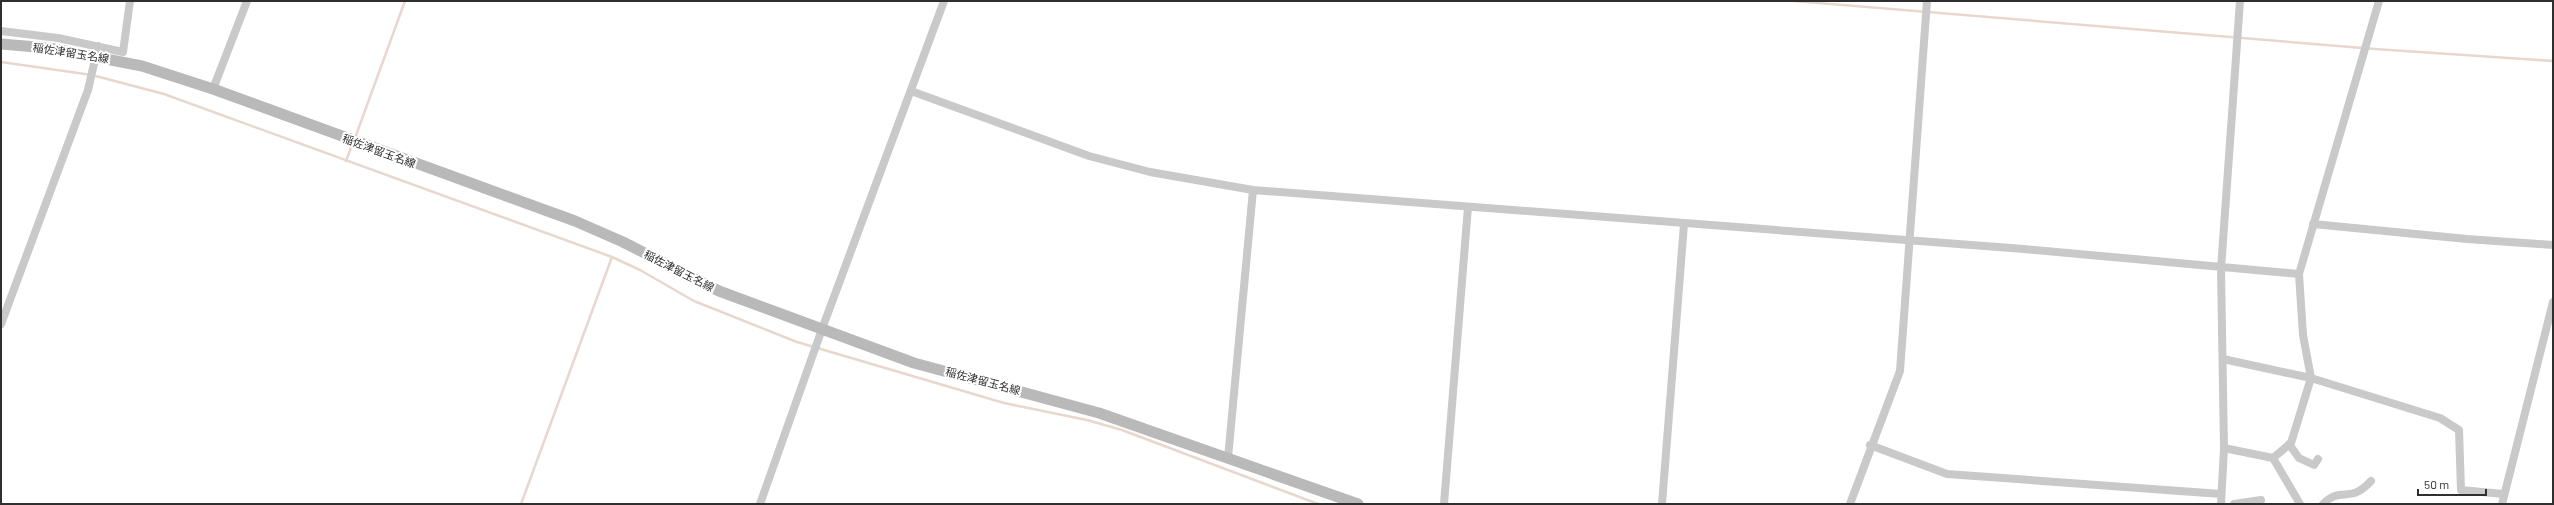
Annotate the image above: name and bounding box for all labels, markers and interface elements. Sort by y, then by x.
street label: 稲佐津留玉名線 [32,40,110,65]
street label: 稲佐津留玉名線 [341,131,418,170]
street label: 稲佐津留玉名線 [642,247,716,294]
street label: 稲佐津留玉名線 [944,364,1022,397]
scale bar [2418,471,2486,497]
text: 50 m [2424,477,2449,491]

